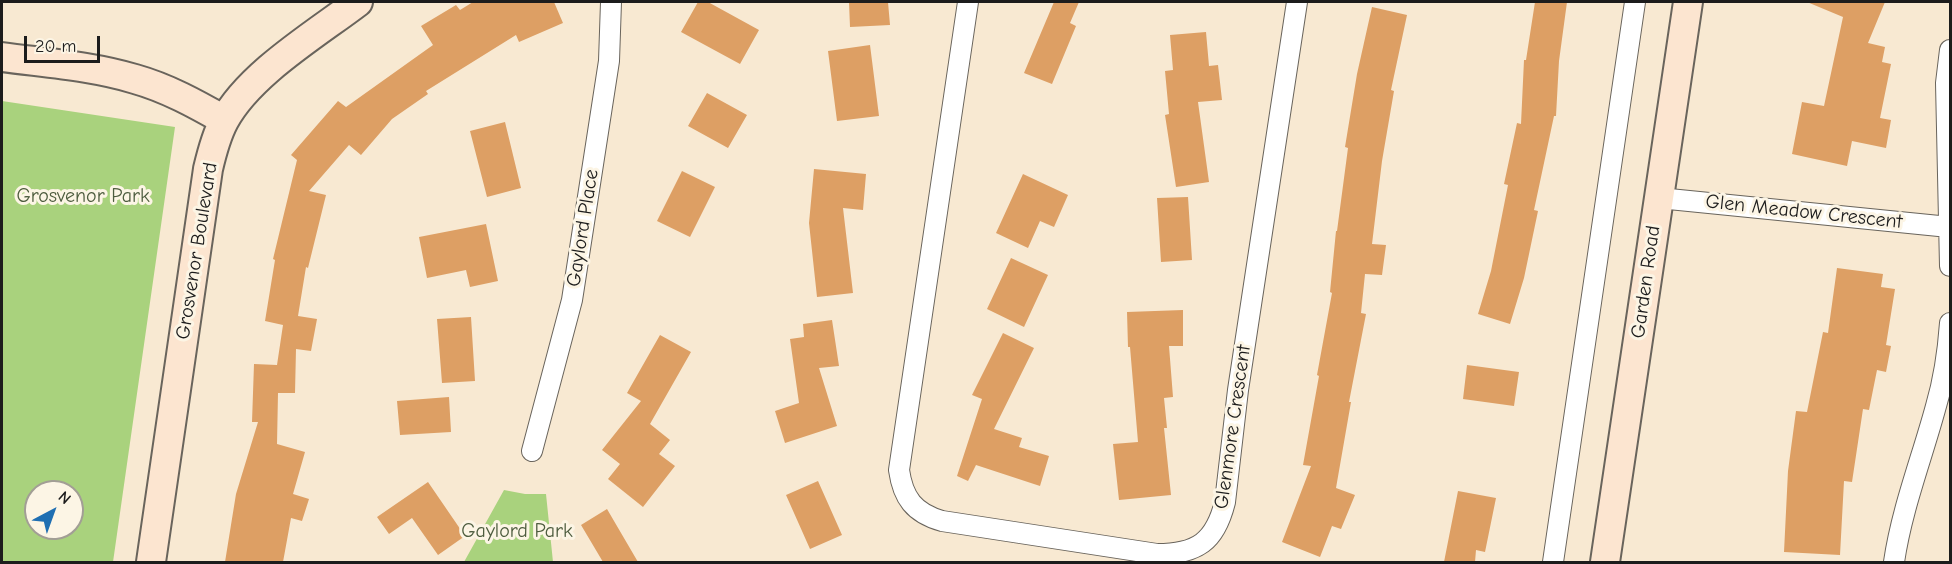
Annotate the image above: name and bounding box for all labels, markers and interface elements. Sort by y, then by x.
scale bar [27,24,104,62]
text: 20 m [35,36,76,57]
street label: Grosvenor Boulevard [171,161,223,341]
street label: Gaylord Place [562,167,604,289]
park label: Grosvenor Park [16,184,150,208]
street label: Glen Meadow Crescent [1704,190,1904,234]
street label: Garden Road [1626,224,1666,340]
street label: Glenmore Crescent [1210,343,1256,511]
north arrow [24,480,84,540]
text: N [55,488,74,508]
park label: Gaylord Park [461,519,573,543]

